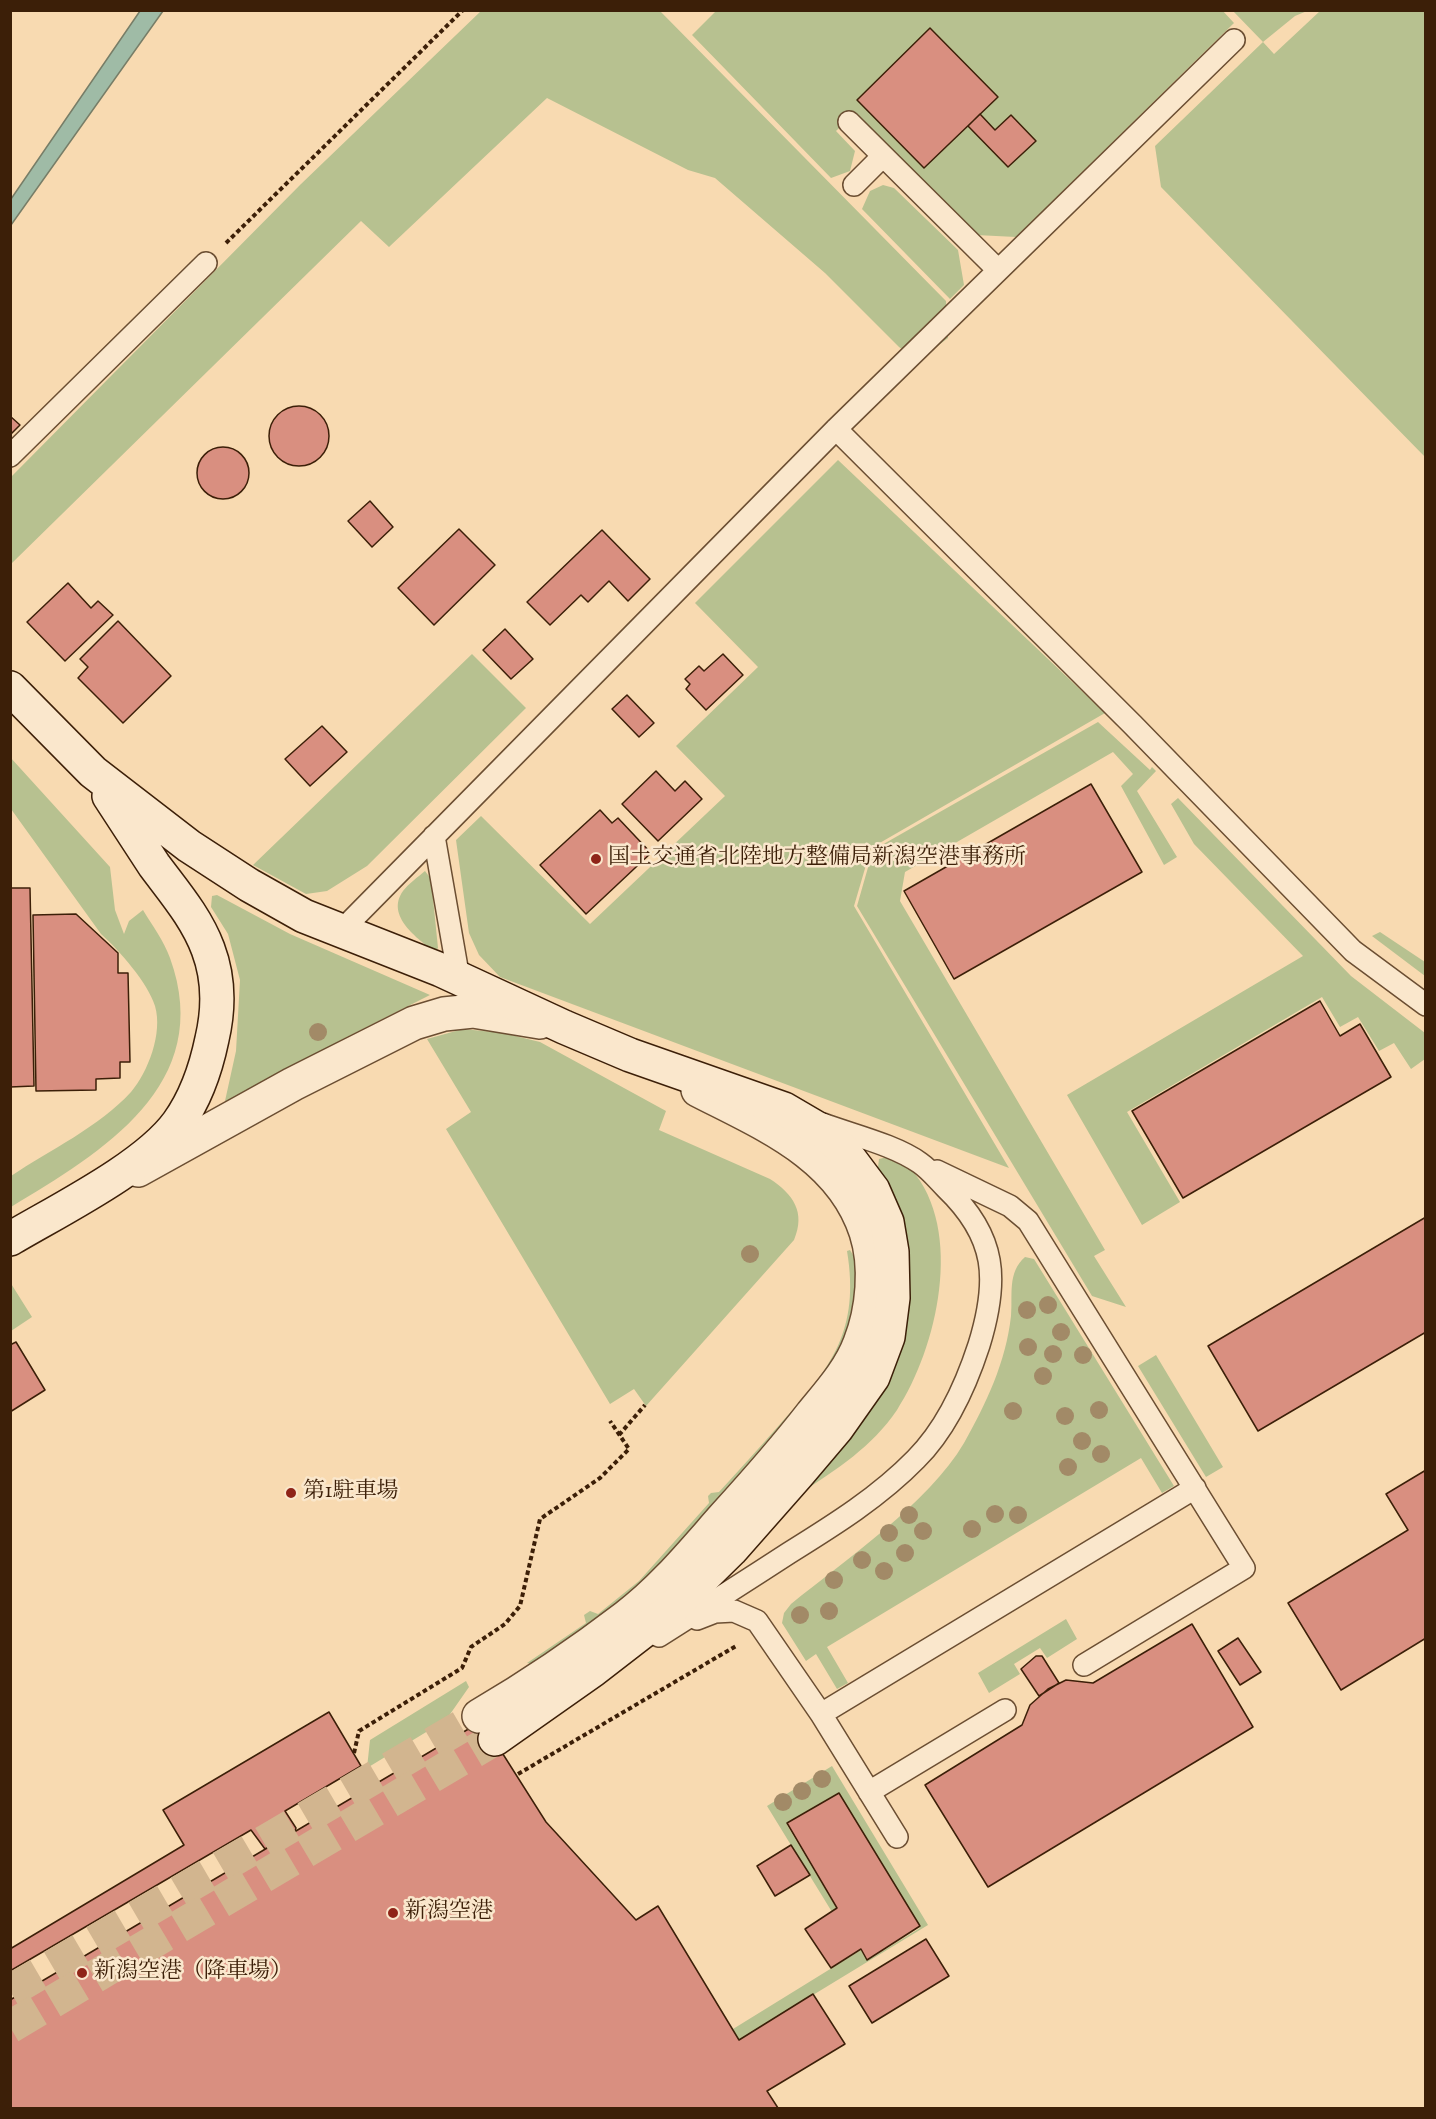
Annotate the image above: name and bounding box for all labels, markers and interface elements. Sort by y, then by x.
place label: 国土交通省北陸地方整備局新潟空港事務所 [608,846,1026,872]
marker: 国土交通省北陸地方整備局新潟空港事務所 [589,852,603,866]
place label: 第1駐車場 [303,1480,398,1506]
marker: 第1駐車場 [284,1486,298,1500]
place label: 新潟空港 [405,1900,493,1926]
marker: 新潟空港 [386,1906,400,1920]
place label: 新潟空港（降車場） [94,1960,292,1986]
marker: 新潟空港（降車場） [75,1966,89,1980]

